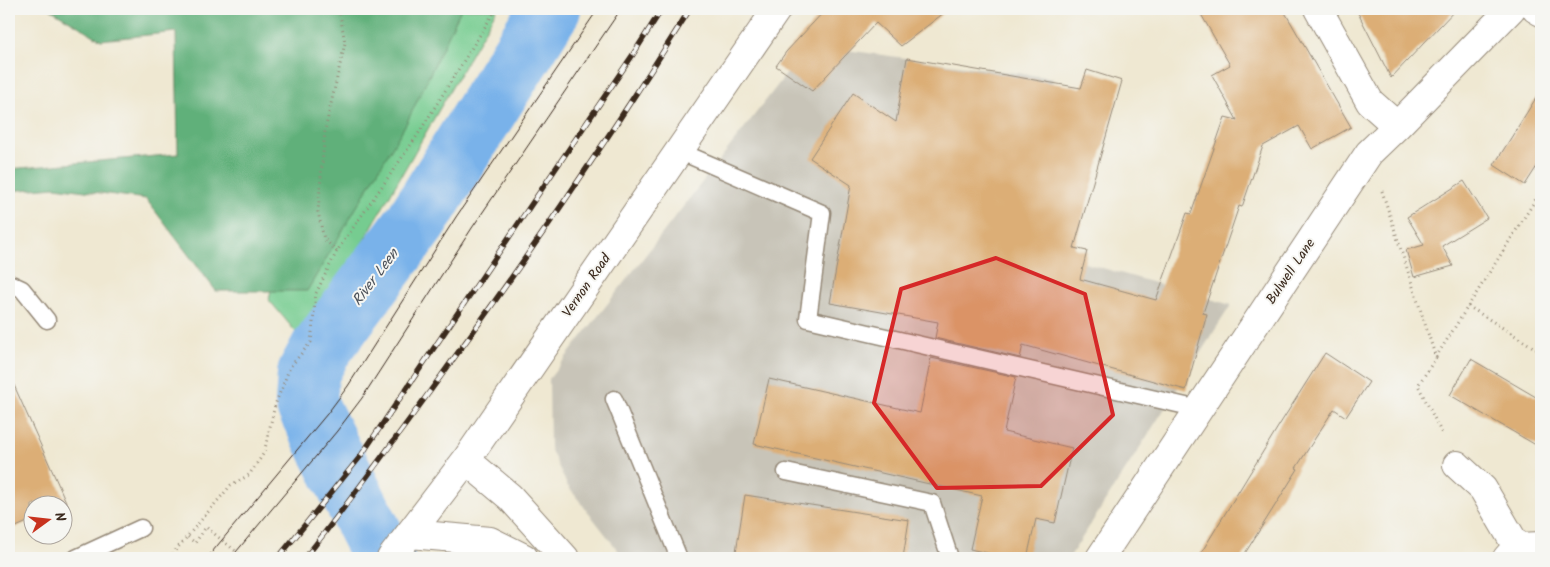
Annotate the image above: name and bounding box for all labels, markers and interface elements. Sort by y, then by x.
street label: Bulwell Lane [1261,234,1321,309]
water label: River Leen [346,243,406,311]
street label: Vernon Road [557,248,617,322]
north arrow [22,494,72,544]
text: N [48,510,71,524]

